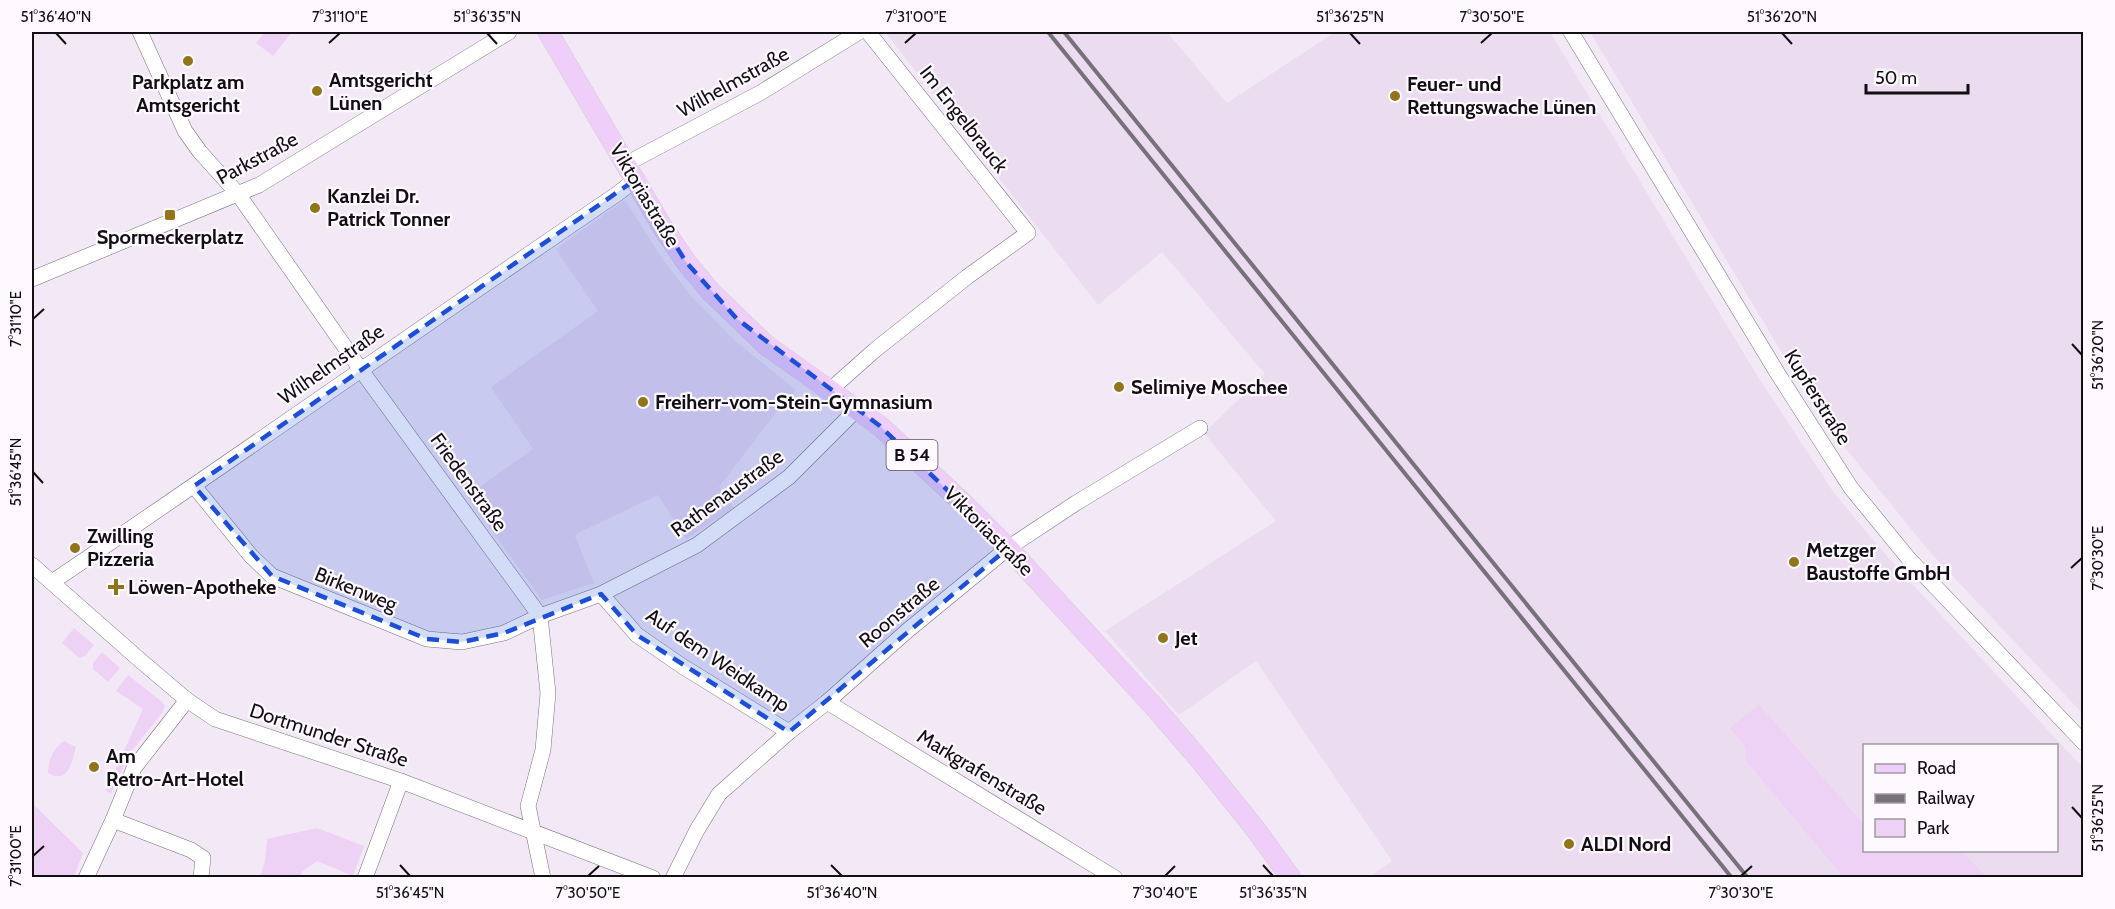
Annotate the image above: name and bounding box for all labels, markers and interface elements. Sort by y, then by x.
text: 51°36'40"N [21,8,91,26]
text: 7°31'10"E [312,8,368,26]
text: 51°36'35"N [453,8,521,26]
text: 7°31'00"E [885,8,947,26]
text: 51°36'25"N [1316,8,1384,26]
text: 7°30'50"E [1460,8,1524,26]
text: 51°36'20"N [1747,8,1817,26]
street label: Wilhelmstraße [673,42,793,122]
marker: Parkplatz am Amtsgericht [181,54,195,68]
scale bar [1866,57,1968,95]
street label: Im Engelbrauck [915,61,1013,177]
text: 50 m [1875,67,1917,89]
place label: Amtsgericht Lünen [329,68,433,115]
place label: Parkplatz am Amtsgericht [132,70,244,117]
place label: Feuer- und Rettungswache Lünen [1407,72,1596,119]
marker: Amtsgericht Lünen [310,84,324,98]
marker: Feuer- und Rettungswache Lünen [1388,89,1402,103]
street label: Parkstraße [212,127,302,189]
street label: Viktoriastraße [605,139,685,251]
place label: Kanzlei Dr. Patrick Tonner [327,184,450,231]
marker: Kanzlei Dr. Patrick Tonner [308,201,322,215]
marker: Spormeckerplatz [163,208,177,222]
place label: Spormeckerplatz [97,225,244,249]
text: 7°31'10"E [7,291,25,347]
street label: Wilhelmstraße [273,319,389,409]
text: 51°36'20"N [2089,320,2107,390]
street label: Kupferstraße [1779,345,1857,449]
place label: Selimiye Moschee [1131,375,1287,399]
marker: Selimiye Moschee [1112,380,1126,394]
place label: Freiherr-vom-Stein-Gymnasium [655,390,933,414]
marker: Freiherr-vom-Stein-Gymnasium [636,395,650,409]
street label: Friedenstraße [425,428,513,536]
text: 51°36'45"N [7,438,25,506]
road number: B 54 [886,440,938,470]
street label: Rathenaustraße [666,444,788,542]
street label: Viktoriastraße [939,481,1039,581]
place label: Zwilling Pizzeria [87,524,154,571]
text: 7°30'30"E [2089,526,2107,590]
place label: Metzger Baustoffe GmbH [1806,538,1951,585]
marker: Zwilling Pizzeria [68,541,82,555]
marker: Metzger Baustoffe GmbH [1787,555,1801,569]
street label: Birkenweg [311,562,402,617]
street label: Roonstraße [854,572,944,652]
place label: Löwen-Apotheke [128,575,276,599]
marker: Löwen-Apotheke [109,580,123,594]
street label: Auf dem Weidkamp [642,603,794,717]
place label: Jet [1174,626,1198,650]
marker: Jet [1156,631,1170,645]
street label: Dortmunder Straße [247,698,411,772]
street label: Markgrafenstraße [913,724,1051,820]
place label: Am Retro-Art-Hotel [106,744,244,791]
legend [1863,744,2058,852]
text: Road [1917,757,1956,779]
marker: Am Retro-Art-Hotel [87,760,101,774]
text: 51°36'25"N [2089,784,2107,852]
text: Railway [1917,787,1975,809]
text: Park [1917,817,1950,839]
text: 7°31'00"E [7,825,25,887]
place label: ALDI Nord [1581,832,1671,856]
marker: ALDI Nord [1562,837,1576,851]
text: 51°36'45"N [376,884,444,902]
text: 7°30'50"E [556,884,620,902]
text: 51°36'40"N [807,884,877,902]
text: 7°30'40"E [1132,884,1198,902]
text: 51°36'35"N [1239,884,1307,902]
text: 7°30'30"E [1709,884,1773,902]

